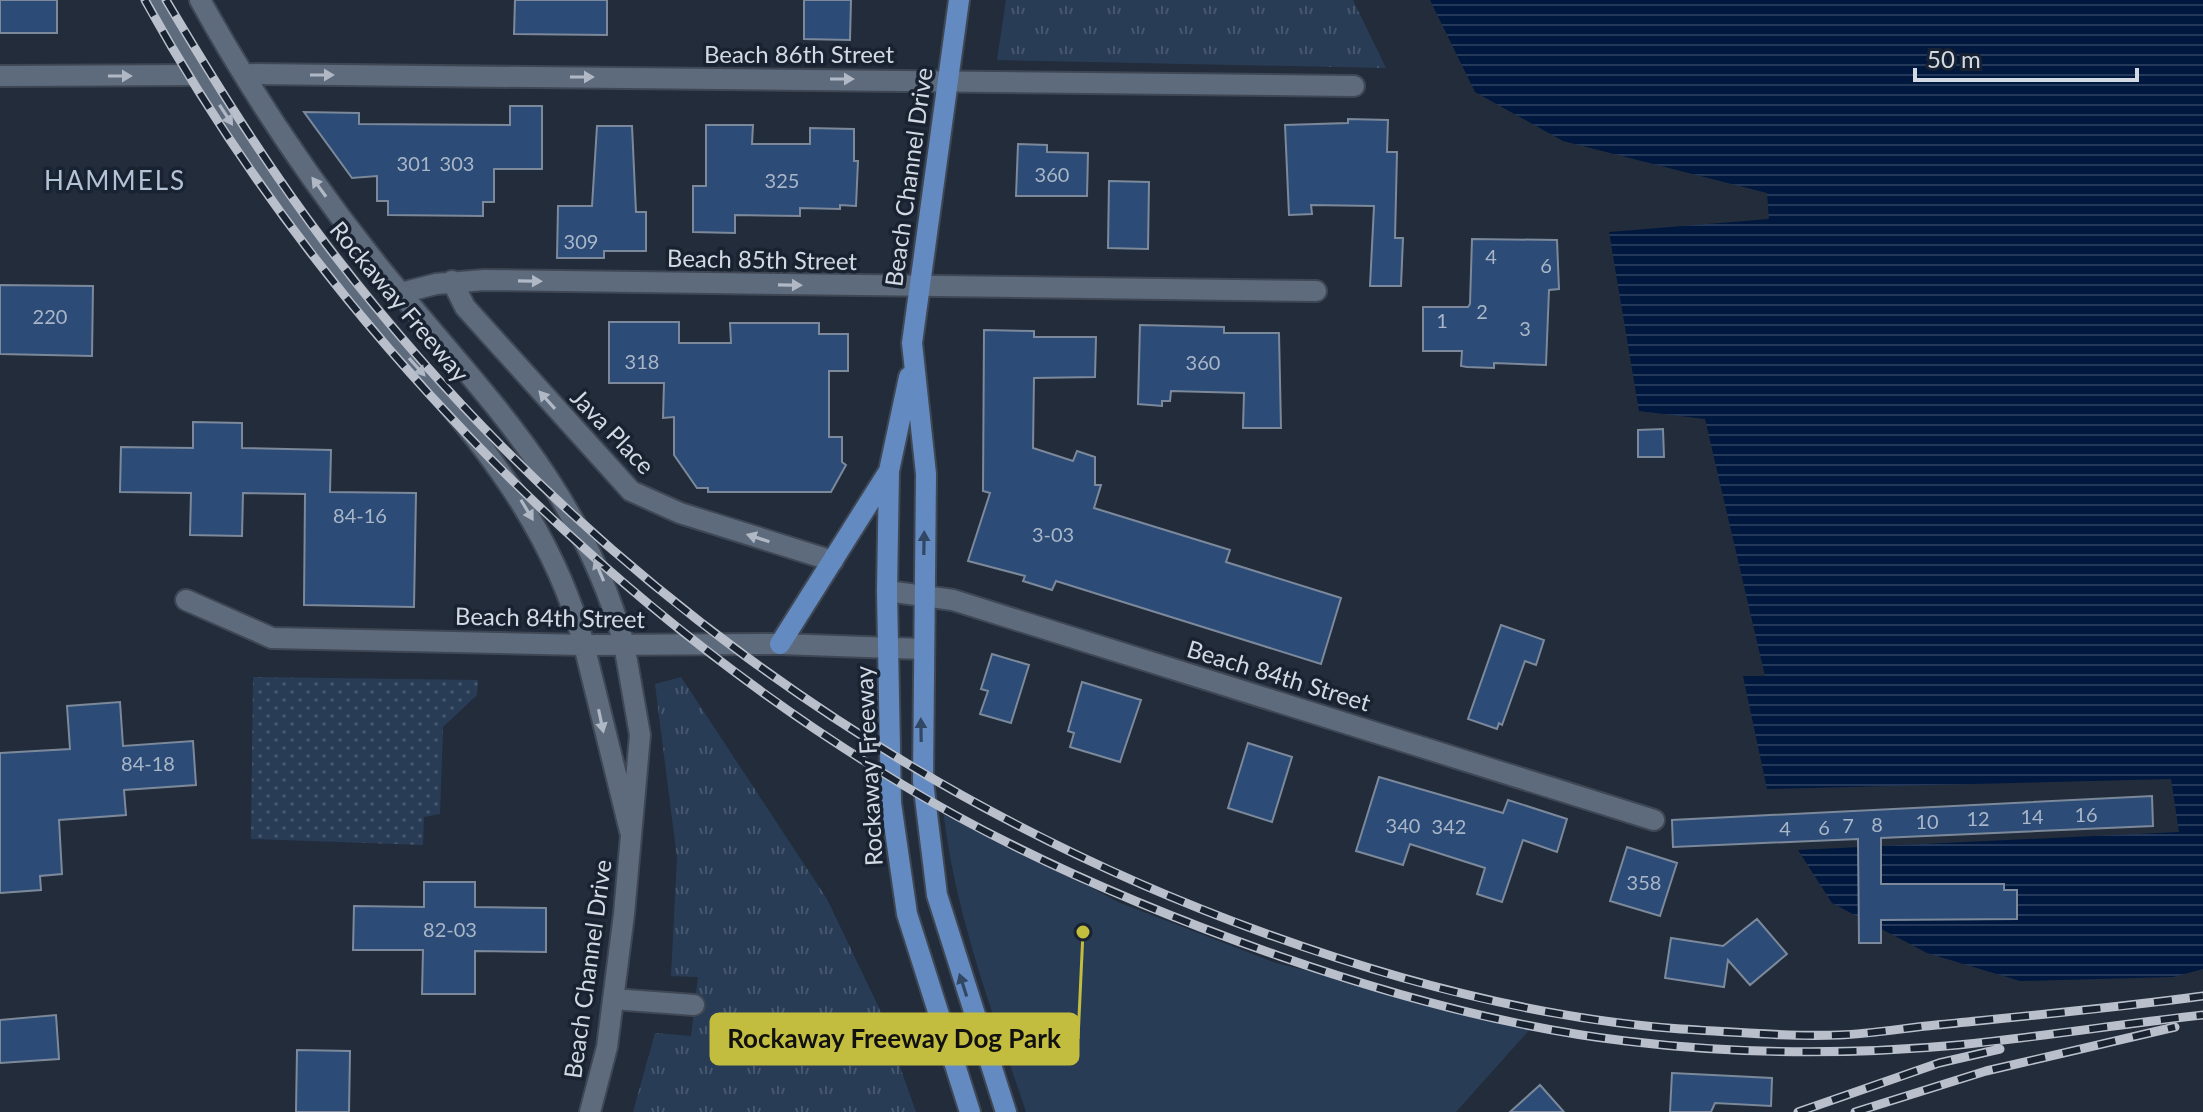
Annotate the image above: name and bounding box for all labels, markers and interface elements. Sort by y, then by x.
scale bar [1915,32,2137,82]
street label: Beach 86th Street [704,39,894,68]
text: 50 m [1927,44,1981,73]
street label: Beach Channel Drive [878,66,938,288]
one-way arrow [310,69,335,81]
one-way arrow [108,70,133,82]
one-way arrow [570,71,595,83]
one-way arrow [830,73,855,85]
one-way arrow [219,104,233,126]
house number: 301 [397,151,431,175]
house number: 303 [440,151,474,175]
house number: 360 [1035,162,1069,186]
district label: HAMMELS [44,164,186,196]
house number: 325 [765,168,799,192]
one-way arrow [312,176,327,197]
street label: Rockaway Freeway [324,215,476,388]
house number: 309 [564,229,598,253]
street label: Beach 85th Street [667,243,858,275]
house number: 4 [1485,244,1497,268]
house number: 6 [1540,253,1552,277]
one-way arrow [518,274,543,287]
one-way arrow [778,279,803,292]
house number: 2 [1476,299,1488,323]
house number: 220 [33,304,67,328]
house number: 1 [1436,308,1448,332]
house number: 3 [1519,316,1531,340]
house number: 318 [625,349,659,373]
house number: 360 [1186,350,1220,374]
one-way arrow [408,356,425,376]
street label: Java Place [565,382,661,480]
one-way arrow [539,390,556,410]
one-way arrow [520,499,534,522]
house number: 84-16 [333,503,387,527]
house number: 3-03 [1032,522,1074,546]
one-way arrow [918,530,931,555]
one-way arrow [746,531,770,543]
one-way arrow [593,558,606,582]
street label: Beach 84th Street [455,601,646,633]
street label: Beach 84th Street [1184,633,1375,717]
street label: Rockaway Freeway [848,665,888,867]
one-way arrow [595,708,608,733]
one-way arrow [915,717,928,742]
house number: 84-18 [121,751,175,775]
house number: 16 [2074,802,2098,826]
house number: 14 [2020,804,2044,828]
house number: 12 [1966,806,1990,830]
house number: 10 [1915,809,1939,833]
house number: 8 [1871,812,1883,836]
house number: 340 [1386,813,1420,837]
house number: 7 [1842,813,1854,837]
house number: 342 [1432,814,1466,838]
house number: 6 [1818,815,1830,839]
house number: 4 [1779,816,1791,840]
street label: Beach Channel Drive [557,858,617,1080]
house number: 358 [1627,870,1661,894]
house number: 82-03 [423,917,477,941]
one-way arrow [957,973,969,997]
callout: Rockaway Freeway Dog Park [711,1014,1078,1064]
text: Rockaway Freeway Dog Park [727,1022,1061,1054]

